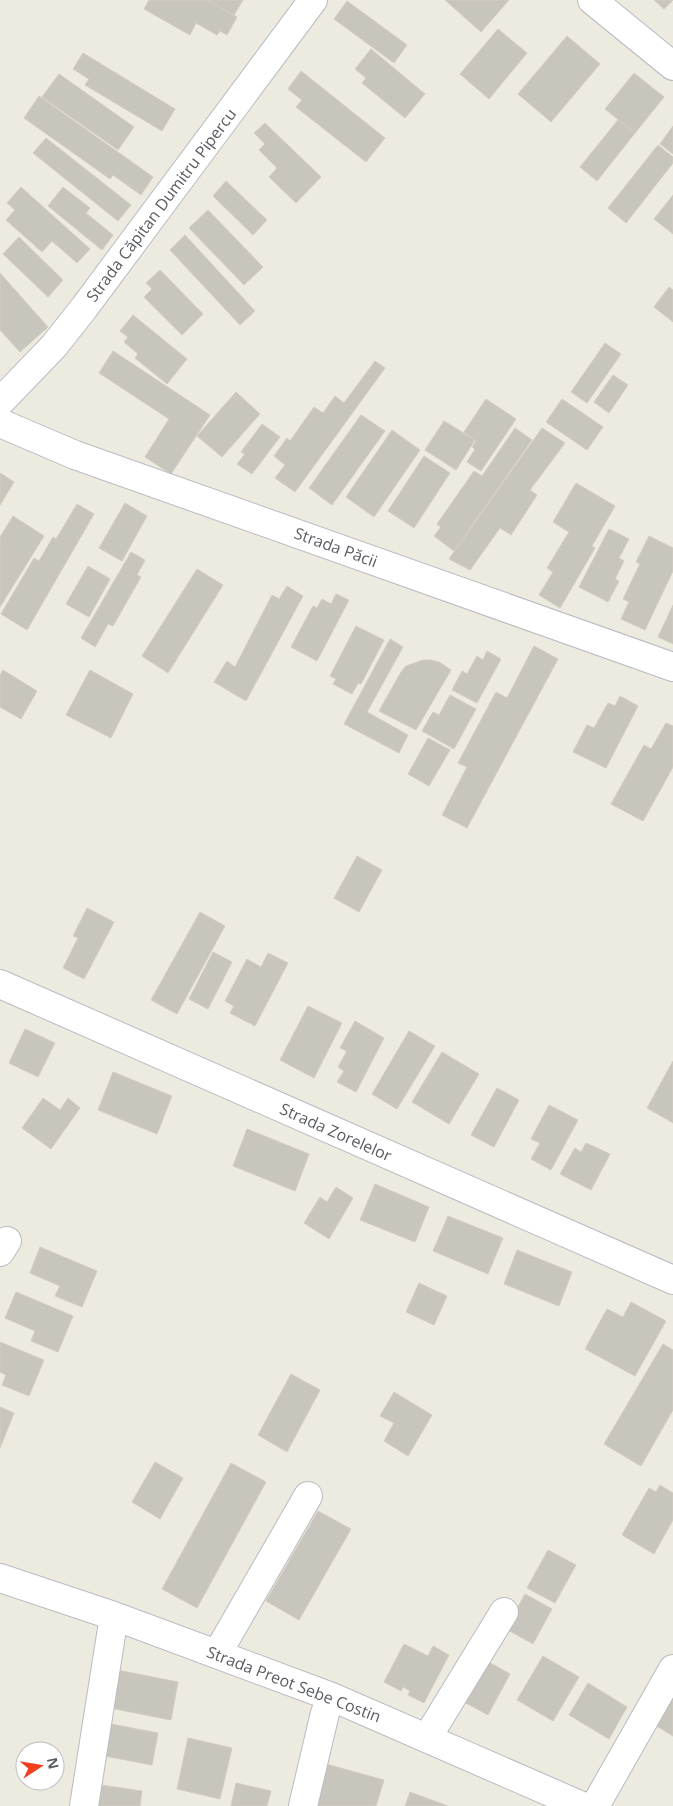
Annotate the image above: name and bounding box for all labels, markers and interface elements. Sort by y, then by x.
street label: Strada Căpitan Dumitru Pipercu [81,104,241,306]
street label: Strada Păcii [291,522,381,572]
street label: Strada Zorelelor [277,1097,396,1167]
street label: Strada Preot Sebe Costin [204,1641,384,1727]
north arrow [15,1741,65,1791]
text: N [43,1756,64,1771]

